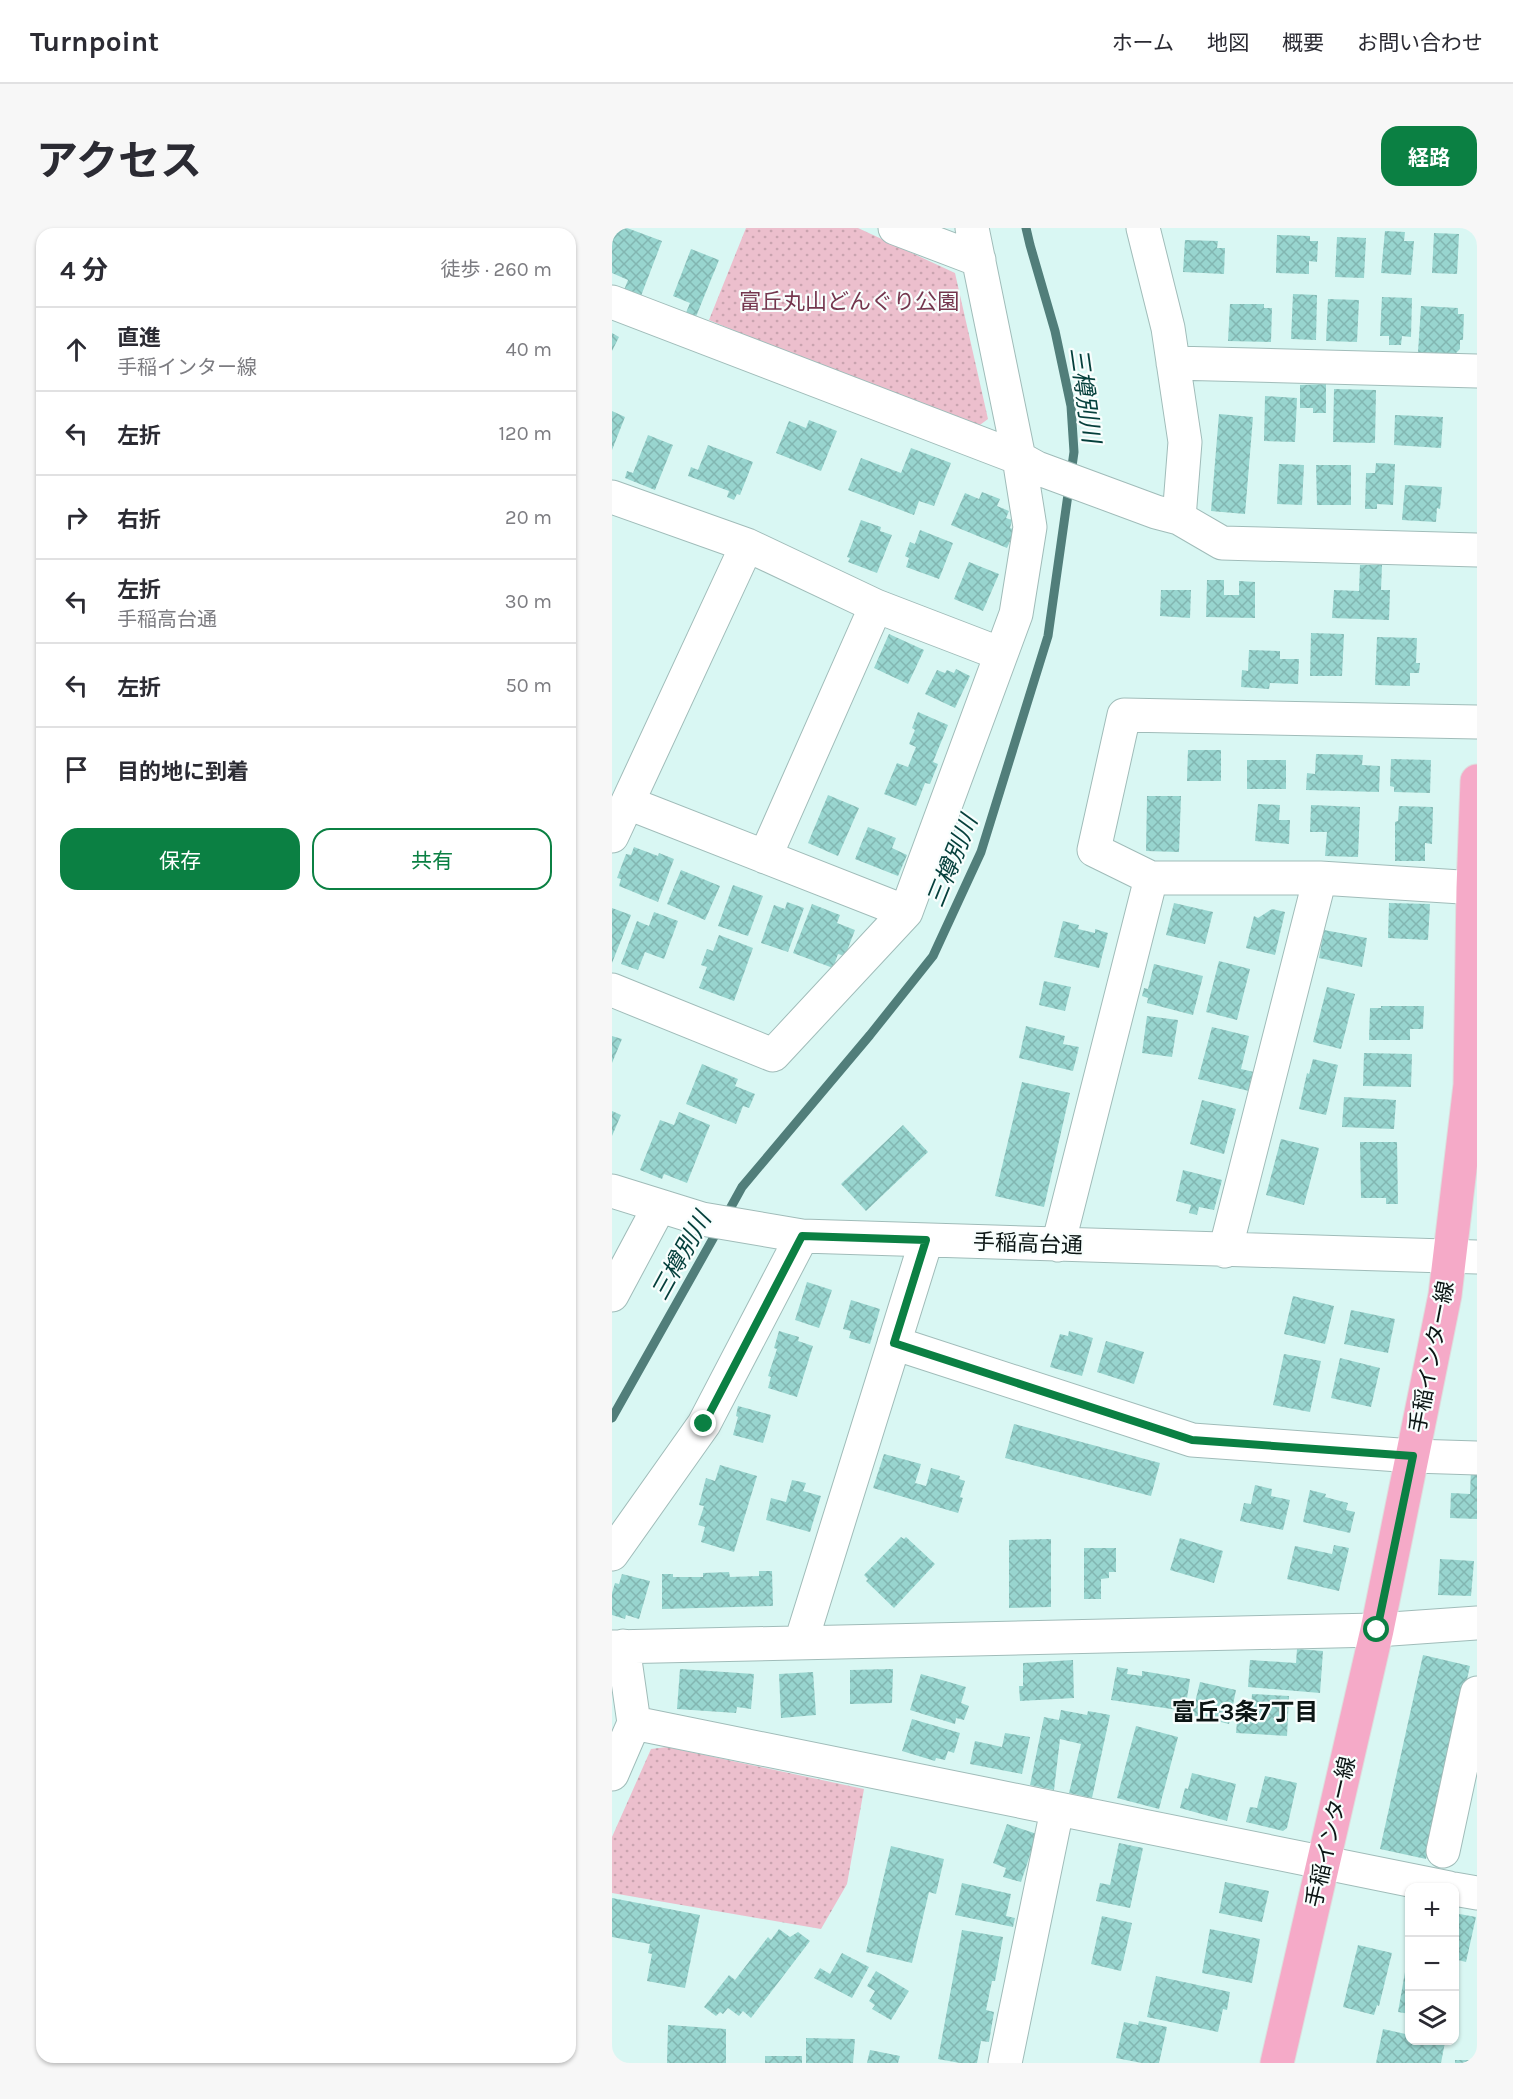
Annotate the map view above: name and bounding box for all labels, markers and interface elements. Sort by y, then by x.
text: Turnpoint [30,25,159,58]
text: ホーム [1112,31,1174,55]
text: 地図 [1207,31,1249,55]
text: 概要 [1282,31,1324,55]
text: お問い合わせ [1357,31,1483,55]
button: 経路 [1381,126,1477,186]
text: アクセス [36,136,202,186]
text: 4 分 [60,255,108,286]
text: 徒歩 · 260 m [441,258,552,281]
park label: 富丘丸山どんぐり公園 [739,289,959,315]
text: 直進 [117,325,161,351]
icon: ahead [60,333,93,366]
text: 40 m [506,338,552,361]
water label: 三樽別川 [1064,346,1106,447]
text: 手稲インター線 [117,356,257,379]
icon: left [60,417,93,450]
text: 120 m [498,422,552,445]
text: 左折 [117,423,161,449]
icon: right [60,501,93,534]
text: 20 m [505,506,552,529]
text: 右折 [117,507,161,533]
text: 左折 [117,577,161,603]
icon: left [60,585,93,618]
text: 30 m [505,590,552,613]
text: 手稲高台通 [117,608,217,631]
icon: left [60,669,93,702]
text: 50 m [505,674,552,697]
text: 左折 [117,675,161,701]
icon: arrive [60,753,93,786]
text: 目的地に到着 [117,759,249,785]
water label: 三樽別川 [921,808,984,911]
button: 保存 [60,828,300,890]
button: 共有 [312,828,552,890]
water label: 三樽別川 [645,1205,718,1305]
street label: 手稲高台通 [973,1229,1083,1259]
street label: 手稲インター線 [1405,1279,1459,1435]
route end [690,1410,716,1436]
route start [1363,1616,1389,1642]
district label: 富丘3条7丁目 [1172,1698,1318,1726]
street label: 手稲インター線 [1301,1754,1361,1910]
map controls [1405,1883,1459,2045]
button: + [1405,1883,1459,1937]
button: − [1405,1937,1459,1991]
button: layers [1405,1991,1459,2045]

